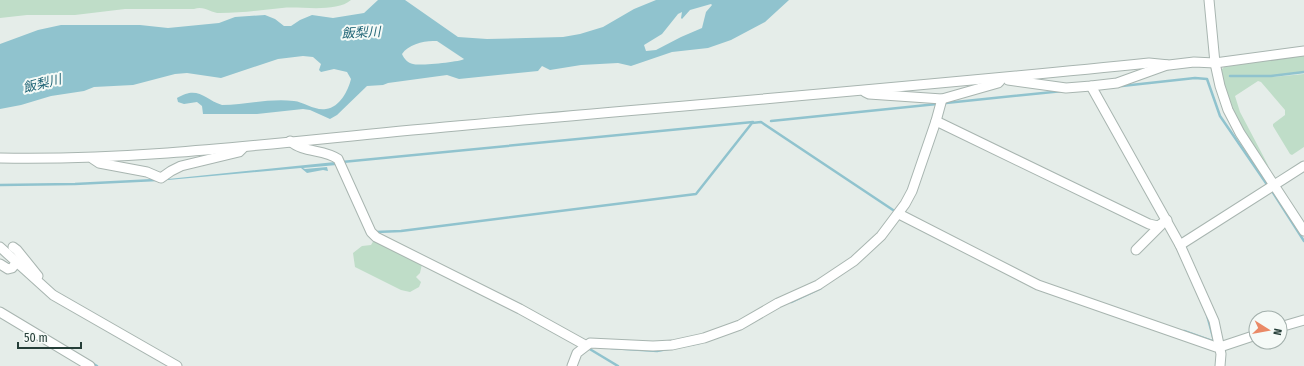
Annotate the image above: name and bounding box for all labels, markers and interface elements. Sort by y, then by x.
water label: 飯梨川 [341,24,383,41]
water label: 飯梨川 [21,71,65,95]
north arrow [1248,310,1288,350]
scale bar [18,324,81,350]
text: N [1270,327,1284,336]
text: 50 m [24,331,48,345]

